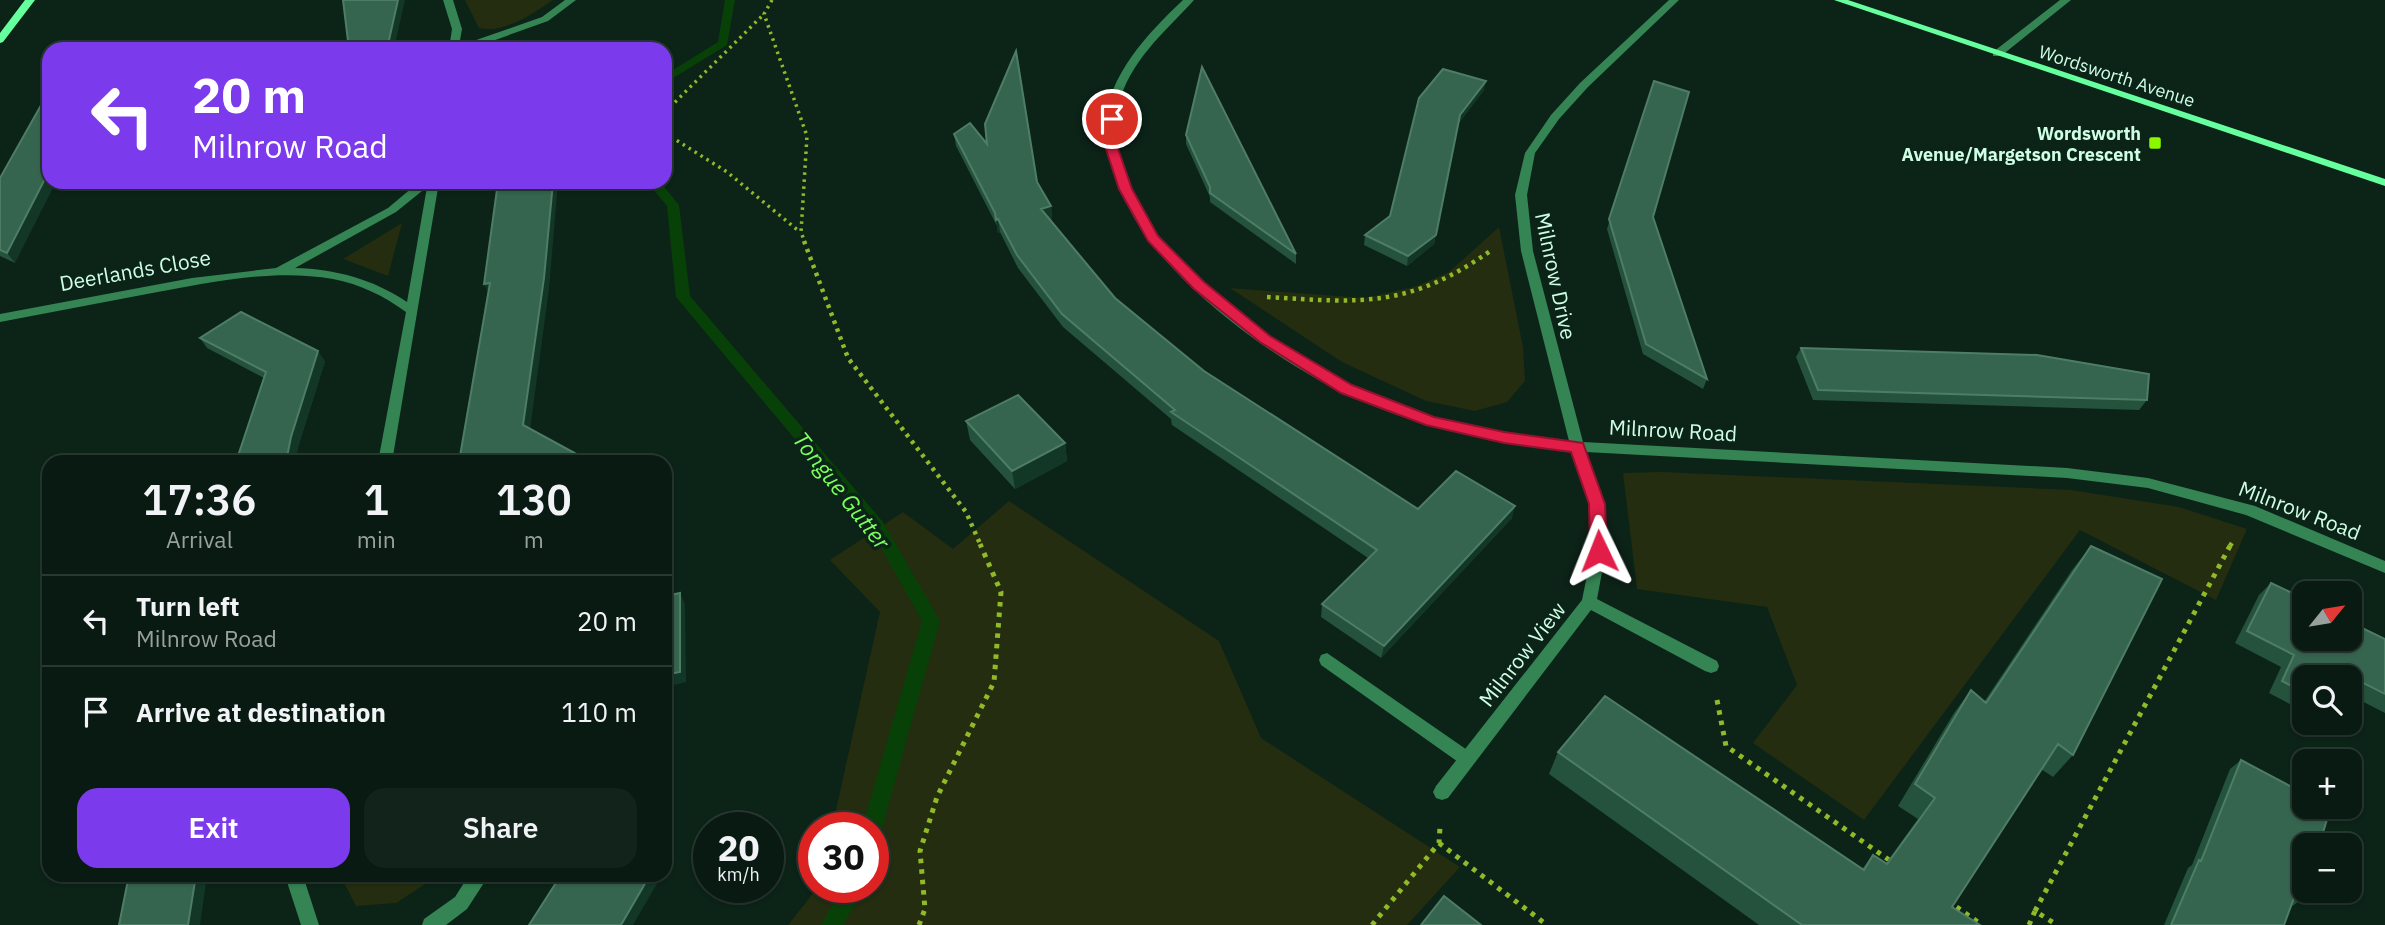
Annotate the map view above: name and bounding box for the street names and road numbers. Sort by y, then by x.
street label: Wordsworth Avenue [2036,40,2198,112]
street label: Milnrow Drive [1529,210,1583,342]
street label: Deerlands Close [57,243,213,297]
street label: Milnrow Road [1608,413,1738,447]
street label: Milnrow Road [2235,474,2365,546]
street label: Milnrow View [1472,596,1572,712]

